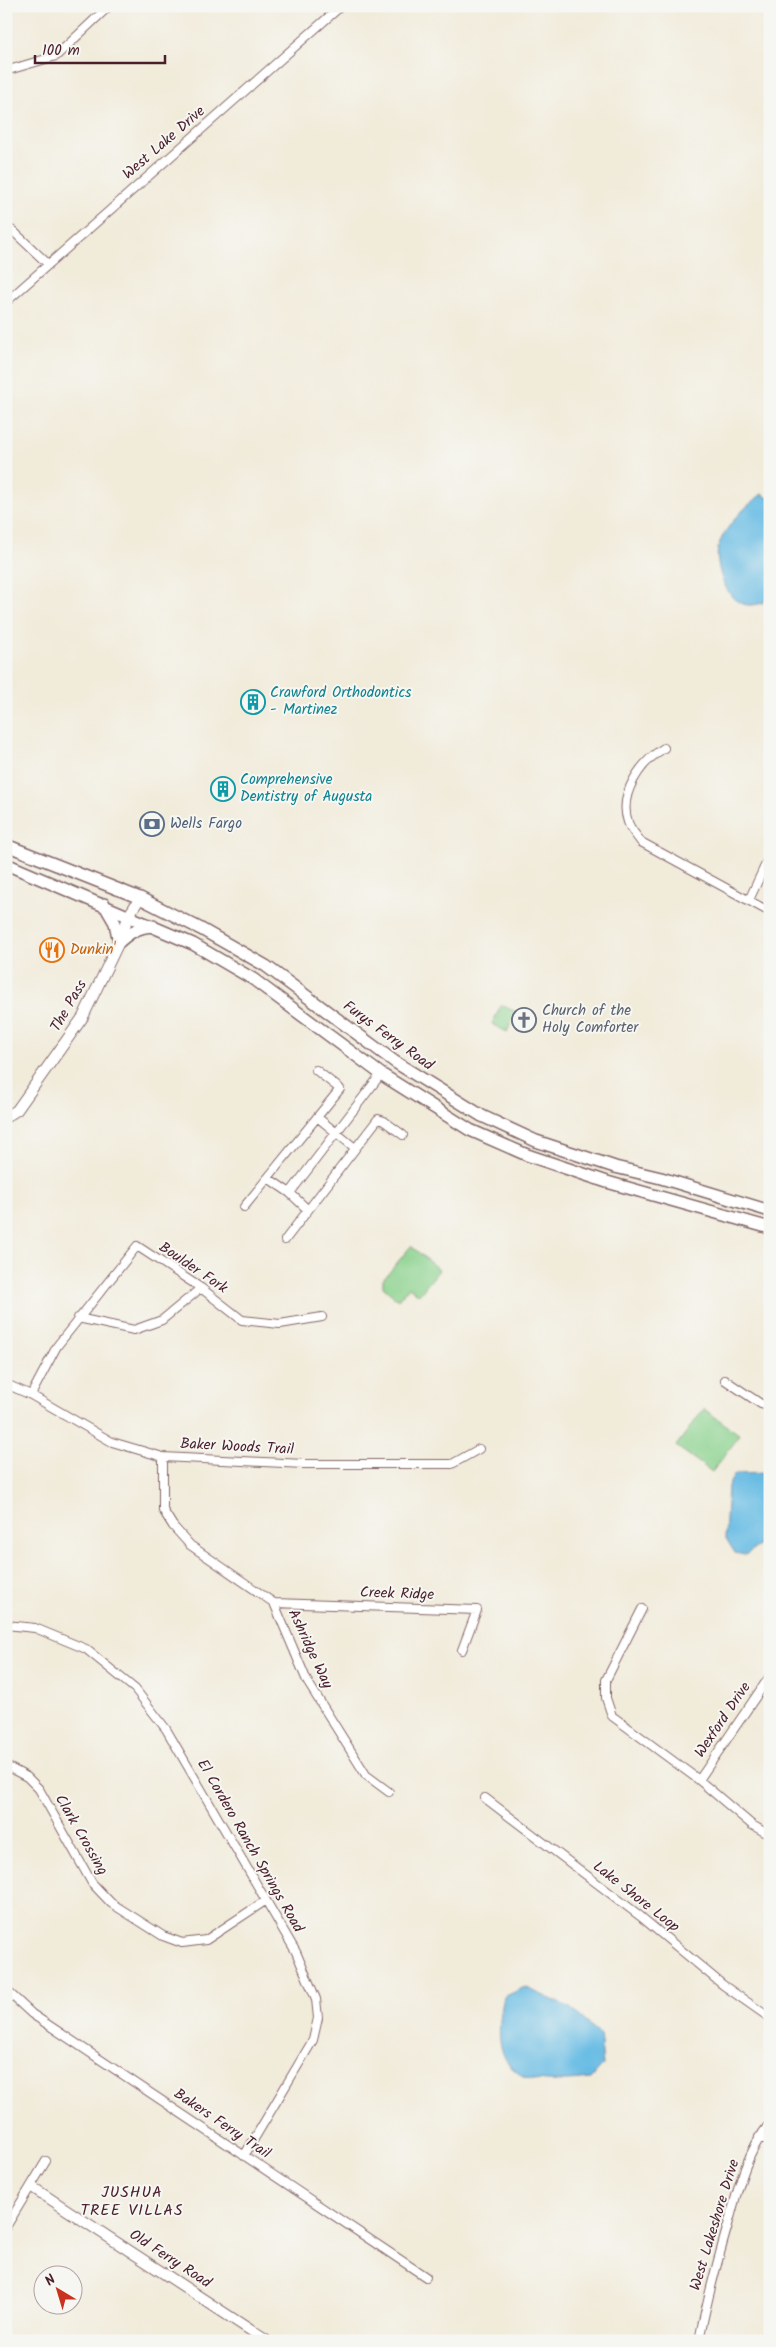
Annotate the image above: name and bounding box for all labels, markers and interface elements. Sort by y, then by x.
scale bar [35,32,165,64]
text: 100 m [42,39,80,63]
street label: West Lake Drive [117,100,211,186]
place label: Crawford Orthodontics - Martinez [270,681,412,722]
building icon: Crawford Orthodontics - Martinez [240,689,266,715]
place label: Comprehensive Dentistry of Augusta [240,768,372,809]
building icon: Comprehensive Dentistry of Augusta [210,776,236,802]
bank icon: Wells Fargo [139,811,165,837]
place label: Wells Fargo [170,812,242,836]
restaurant icon: Dunkin' [39,937,65,963]
place label: Dunkin' [70,938,116,962]
street label: The Pass [44,975,94,1037]
street label: Furys Ferry Road [338,995,439,1077]
place label: Church of the Holy Comforter [542,999,639,1040]
church icon: Church of the Holy Comforter [511,1007,537,1033]
street label: Boulder Fork [153,1236,233,1301]
street label: Baker Woods Trail [180,1432,295,1462]
street label: Creek Ridge [360,1581,435,1607]
street label: Ashridge Way [281,1605,339,1694]
street label: Wexford Drive [689,1677,757,1763]
street label: El Cordero Ranch Springs Road [190,1755,310,1938]
street label: Clark Crossing [48,1790,114,1880]
street label: Lake Shore Loop [587,1855,685,1939]
street label: Bakers Ferry Trail [169,2083,276,2166]
street label: West Lakeshore Drive [684,2156,746,2294]
district label: JUSHUA TREE VILLAS [80,2180,184,2223]
street label: Old Ferry Road [124,2223,216,2295]
north arrow [32,2264,82,2314]
text: N [40,2269,61,2292]

